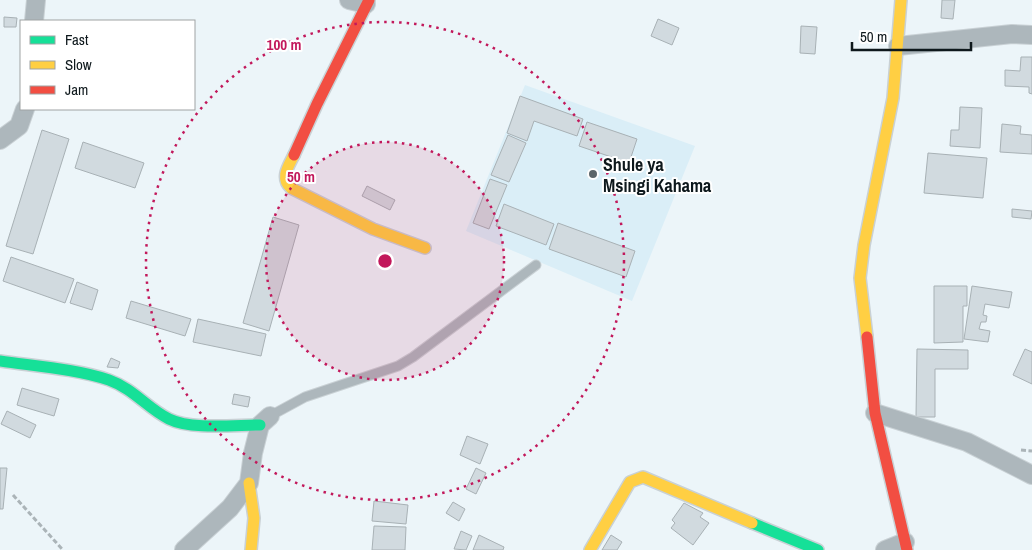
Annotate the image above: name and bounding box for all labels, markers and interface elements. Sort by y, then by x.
legend [20,20,195,110]
scale bar [852,20,971,52]
text: 50 m [860,26,887,47]
text: Fast [65,29,89,50]
text: 100 m [267,34,301,55]
text: Slow [65,54,92,75]
text: Jam [65,79,88,100]
place label: Shule ya Msingi Kahama [603,152,712,198]
text: 50 m [287,166,315,187]
marker: Shule ya Msingi Kahama [587,168,599,180]
centre of rings [376,252,394,270]

